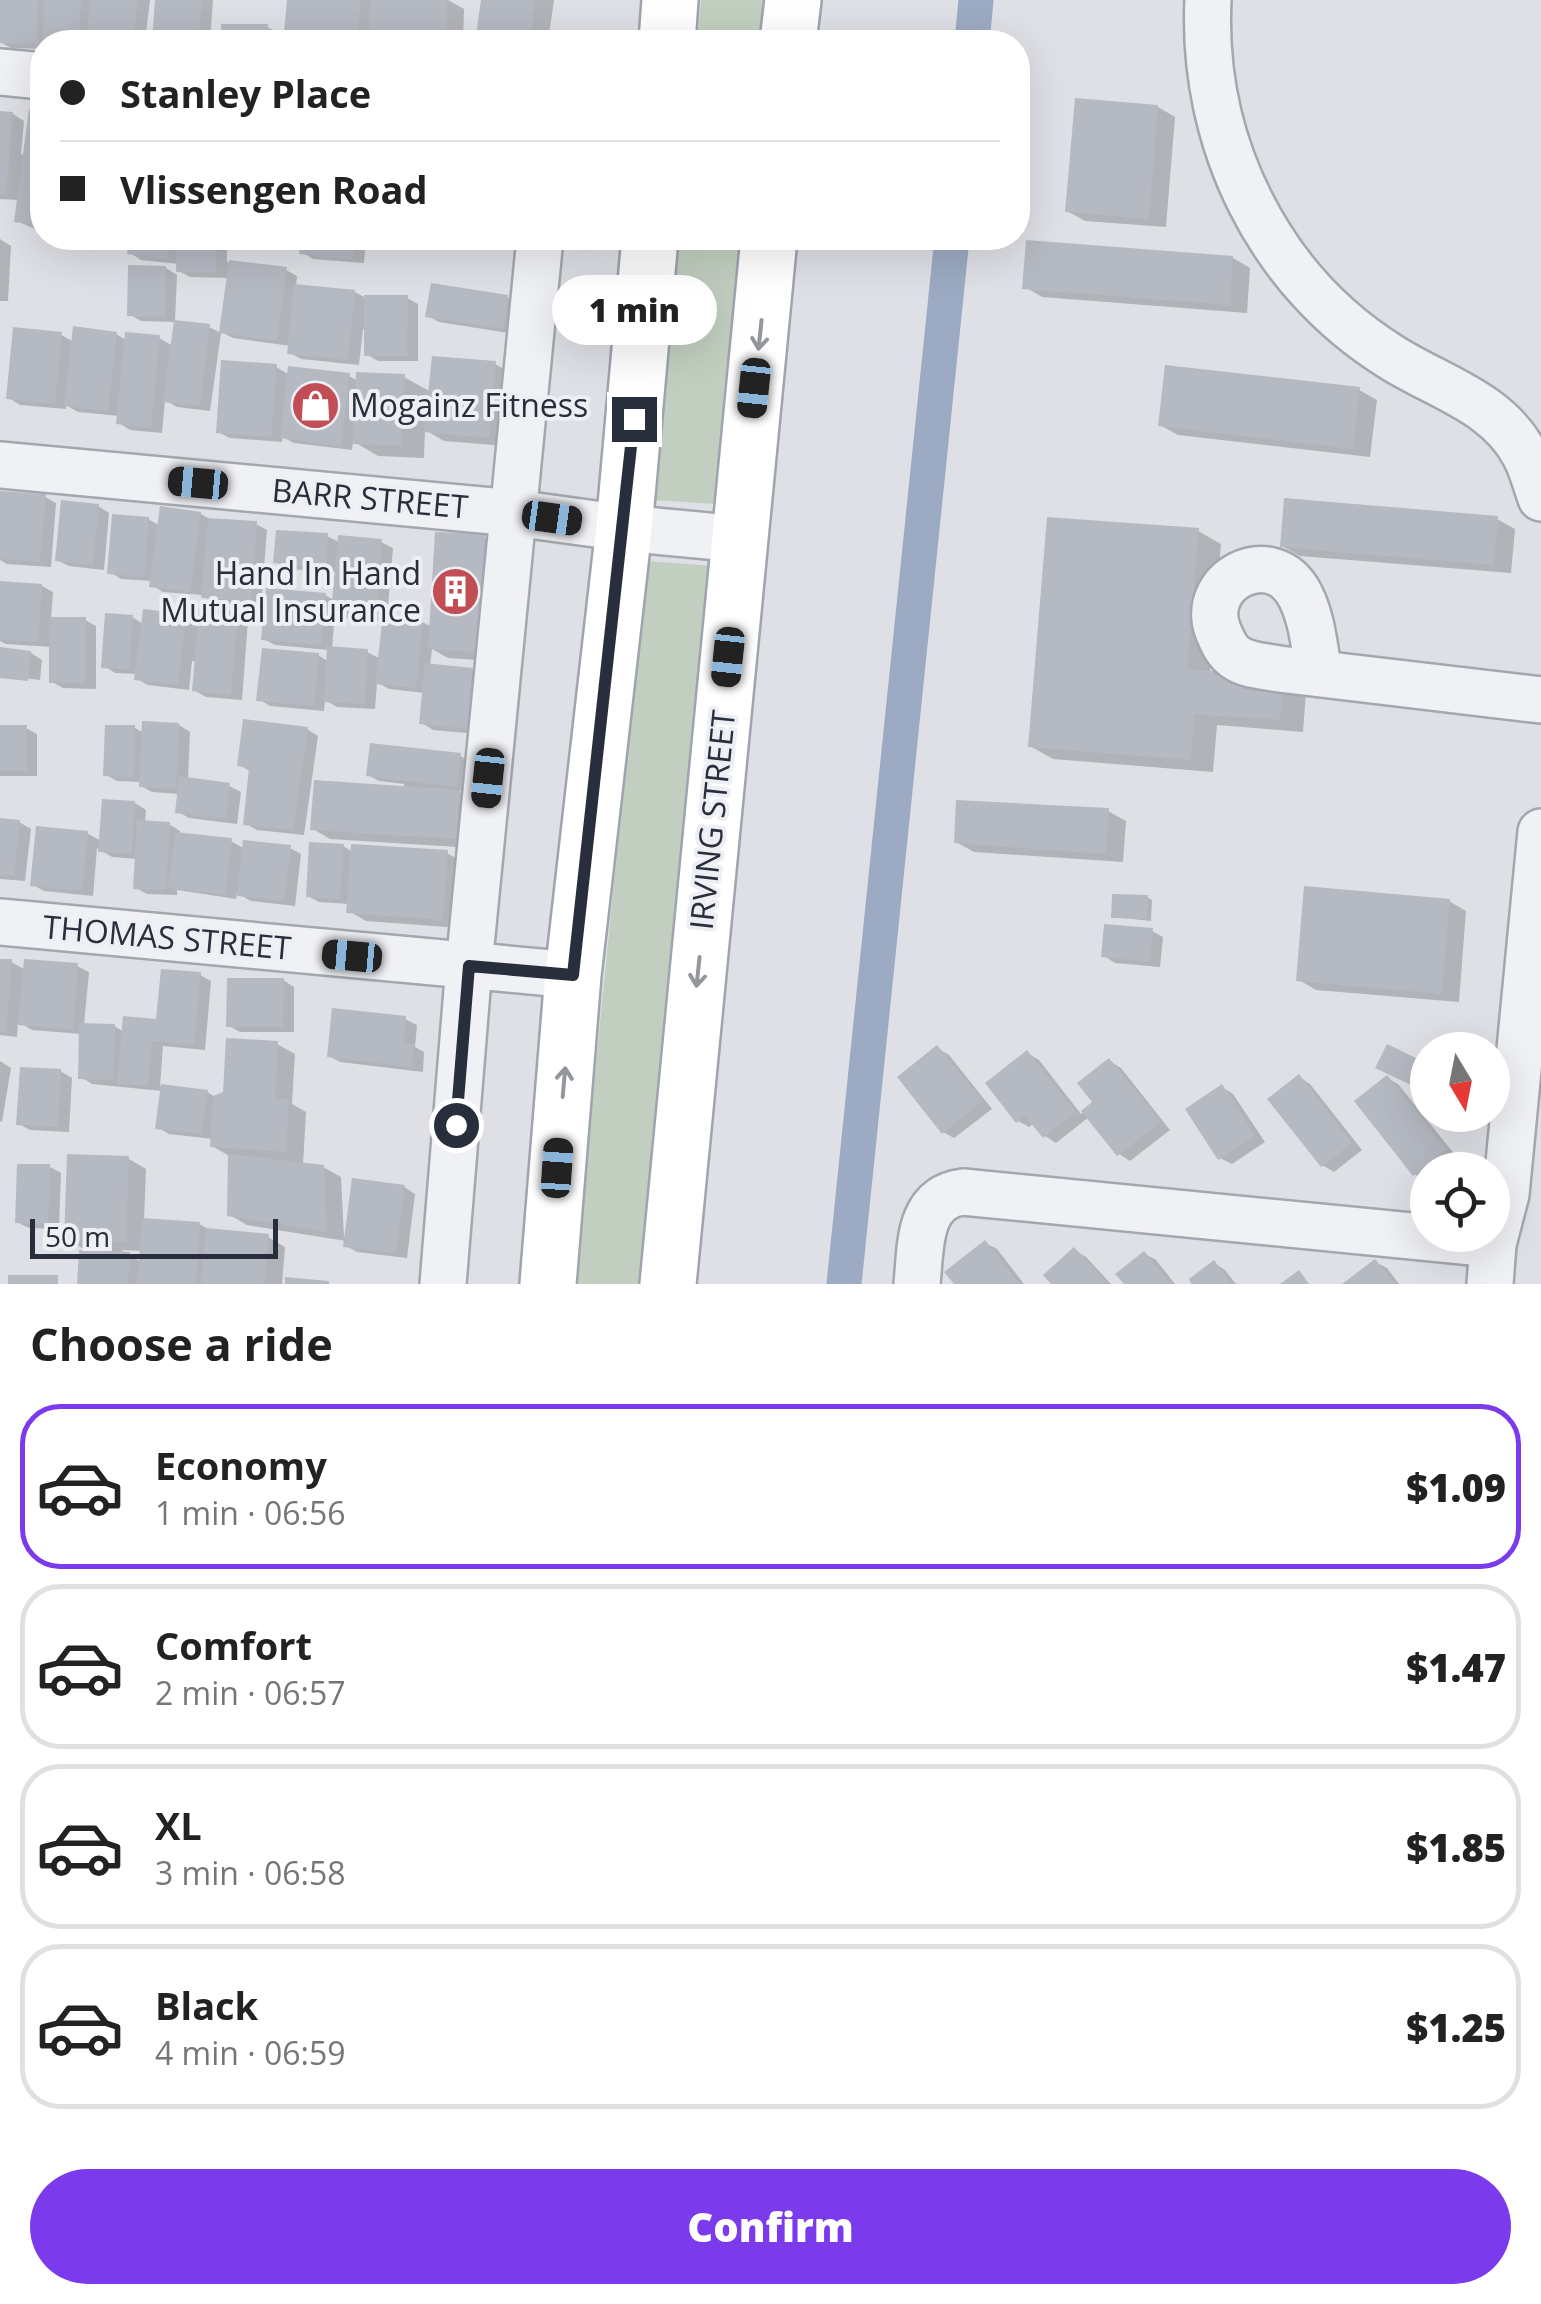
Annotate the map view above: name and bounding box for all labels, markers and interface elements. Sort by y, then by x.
text: Stanley Place [120,67,371,119]
text: Vlissengen Road [120,163,427,215]
callout: 1 min [552,274,716,344]
text: 1 min [589,288,680,331]
one-way arrow [750,318,769,350]
car [736,357,772,419]
shop icon: Mogainz Fitness [289,380,341,432]
place label: Mogainz Fitness [350,383,588,426]
route end [612,397,657,442]
car [167,465,229,501]
street label: BARR STREET [270,468,470,528]
car [520,499,584,537]
place label: Hand In Hand Mutual Insurance [160,551,421,631]
building icon: Hand In Hand Mutual Insurance [430,566,482,618]
car [710,626,746,688]
street label: IRVING STREET [679,708,744,932]
car [470,747,506,809]
street label: THOMAS STREET [41,904,293,969]
car [321,938,383,974]
one-way arrow [688,955,707,987]
north arrow [1410,1032,1510,1132]
map controls [1410,1032,1510,1252]
one-way arrow [555,1067,574,1099]
route start [434,1103,479,1148]
car [540,1137,574,1199]
button: locate [1410,1152,1510,1252]
scale bar [30,1214,278,1258]
text: 50 m [45,1217,110,1255]
text: Choose a ride [30,1313,333,1374]
text: Economy [155,1439,327,1491]
icon: car [35,1442,125,1532]
text: $1.09 [1406,1461,1506,1513]
text: 1 min · 06:56 [155,1491,346,1534]
text: Comfort [155,1619,312,1671]
icon: car [35,1622,125,1712]
text: $1.47 [1406,1641,1506,1693]
text: 2 min · 06:57 [155,1671,346,1714]
text: XL [155,1799,202,1851]
icon: car [35,1802,125,1892]
text: $1.85 [1406,1821,1506,1873]
text: 3 min · 06:58 [155,1851,346,1894]
text: Black [155,1979,258,2031]
icon: car [35,1982,125,2072]
text: $1.25 [1406,2001,1506,2053]
text: 4 min · 06:59 [155,2031,346,2074]
button: Confirm [30,2169,1511,2284]

